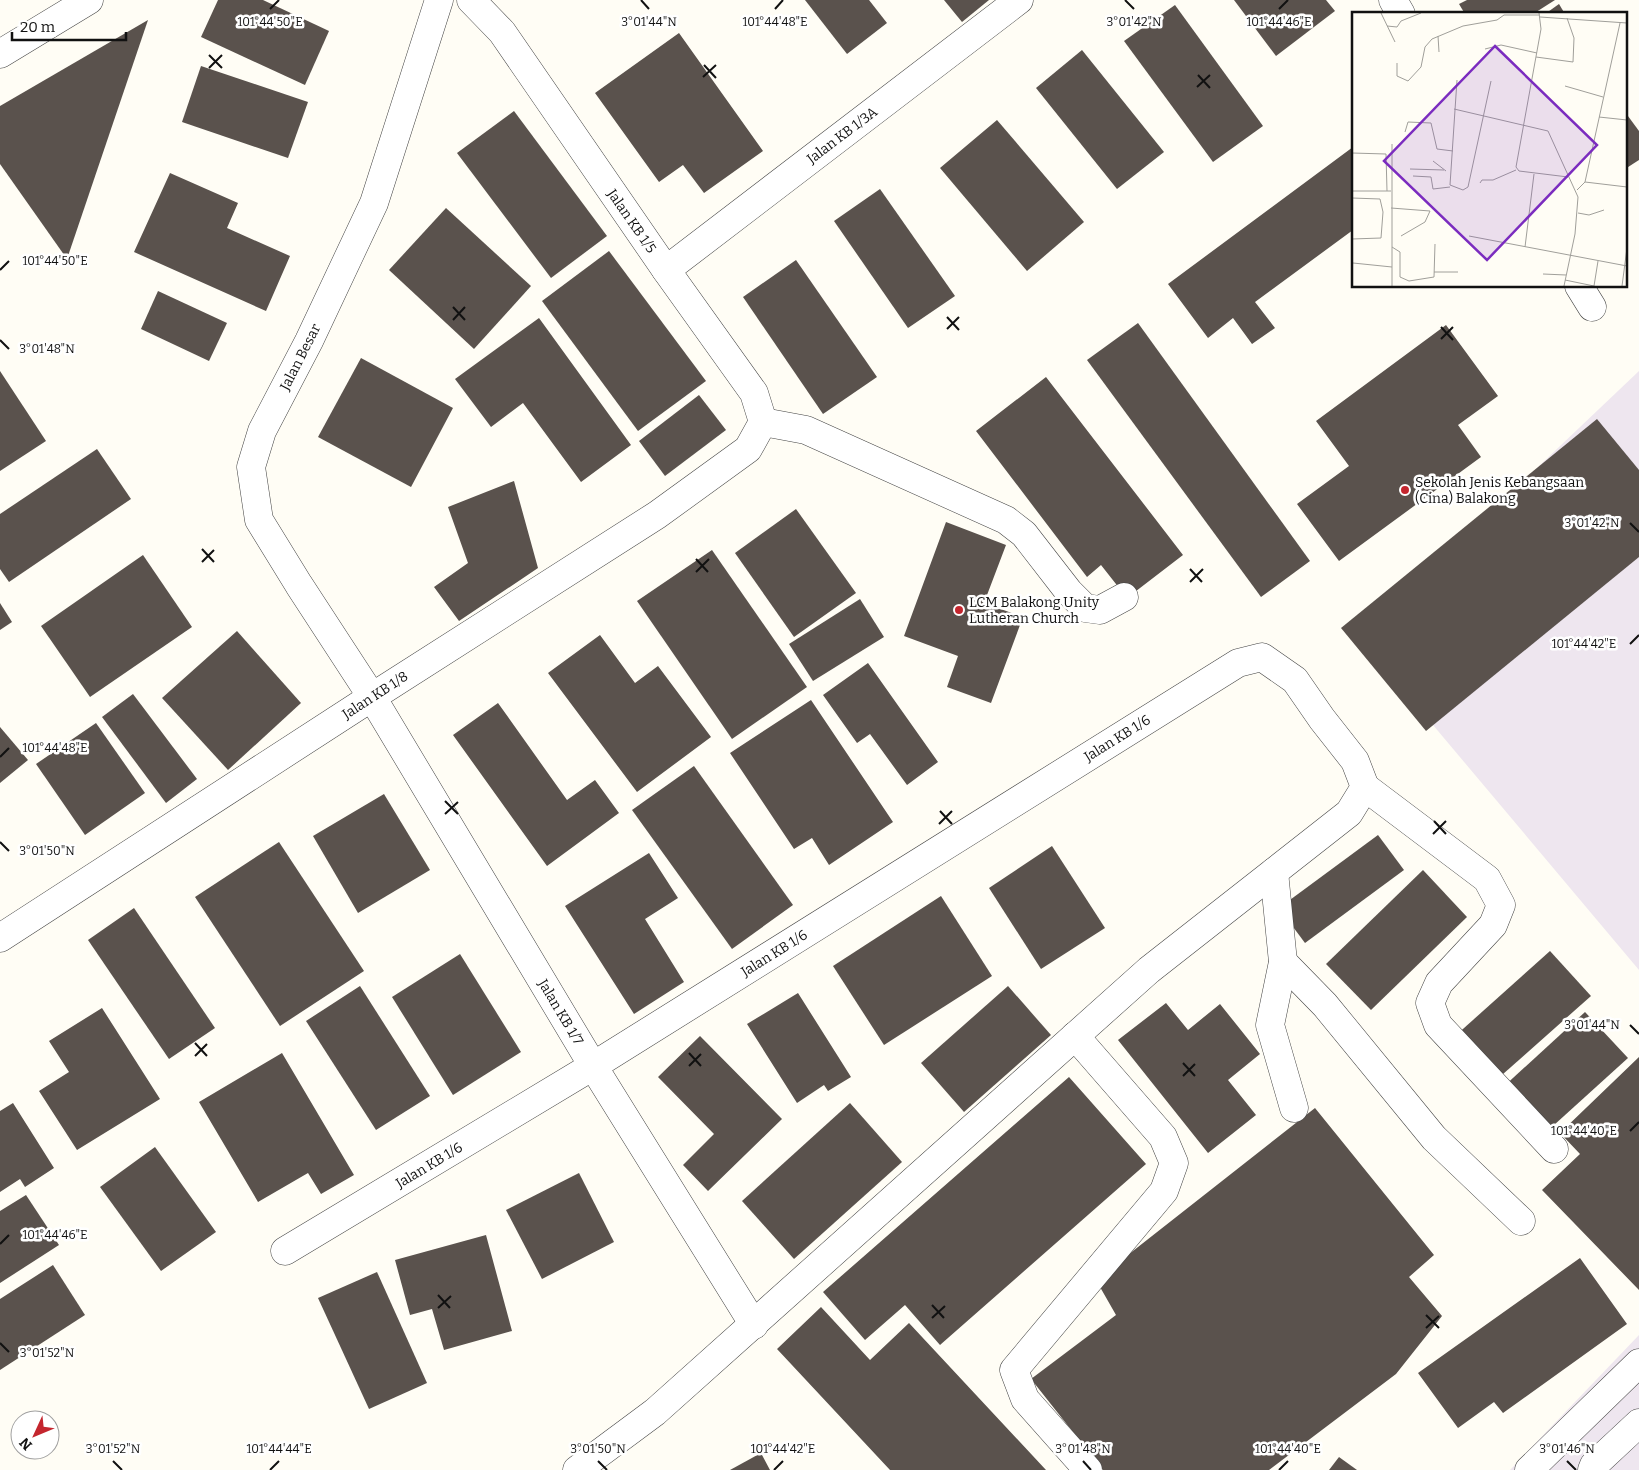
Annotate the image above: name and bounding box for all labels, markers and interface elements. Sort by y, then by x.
scale bar [12,10,126,42]
inset map [1352,12,1626,288]
text: 101°44'50"E [237,15,303,29]
text: 3°01'44"N [621,15,677,29]
text: 101°44'48"E [742,15,808,29]
text: 3°01'42"N [1106,15,1162,29]
text: 101°44'46"E [1246,15,1312,29]
text: 20 m [20,18,56,36]
street label: Jalan KB 1/3A [803,103,881,168]
street label: Jalan KB 1/5 [603,185,660,256]
text: 101°44'50"E [22,254,88,268]
street label: Jalan Besar [276,321,324,394]
text: 3°01'48"N [19,342,75,356]
place label: Sekolah Jenis Kebangsaan (Cina) Balakong [1415,474,1584,507]
marker: Sekolah Jenis Kebangsaan (Cina) Balakong [1399,484,1411,496]
text: 3°01'42"N [1564,516,1620,530]
place label: LCM Balakong Unity Lutheran Church [969,594,1100,627]
marker: LCM Balakong Unity Lutheran Church [953,604,965,616]
text: 101°44'42"E [1552,637,1616,651]
street label: Jalan KB 1/8 [338,668,411,724]
street label: Jalan KB 1/6 [1080,711,1153,766]
text: 101°44'48"E [22,741,88,755]
text: 3°01'50"N [19,844,75,858]
street label: Jalan KB 1/6 [737,926,810,981]
street label: Jalan KB 1/7 [534,975,587,1048]
text: 3°01'44"N [1564,1018,1620,1032]
text: 101°44'40"E [1551,1124,1617,1138]
street label: Jalan KB 1/6 [392,1139,466,1192]
text: 101°44'46"E [22,1228,88,1242]
text: 3°01'52"N [20,1346,75,1360]
north arrow [10,1410,60,1460]
text: N [16,1434,36,1453]
text: 3°01'52"N [86,1442,141,1456]
text: 101°44'44"E [246,1442,312,1456]
text: 3°01'50"N [570,1442,626,1456]
text: 101°44'42"E [751,1442,815,1456]
text: 3°01'48"N [1055,1442,1111,1456]
text: 101°44'40"E [1255,1442,1321,1456]
text: 3°01'46"N [1539,1442,1595,1456]

